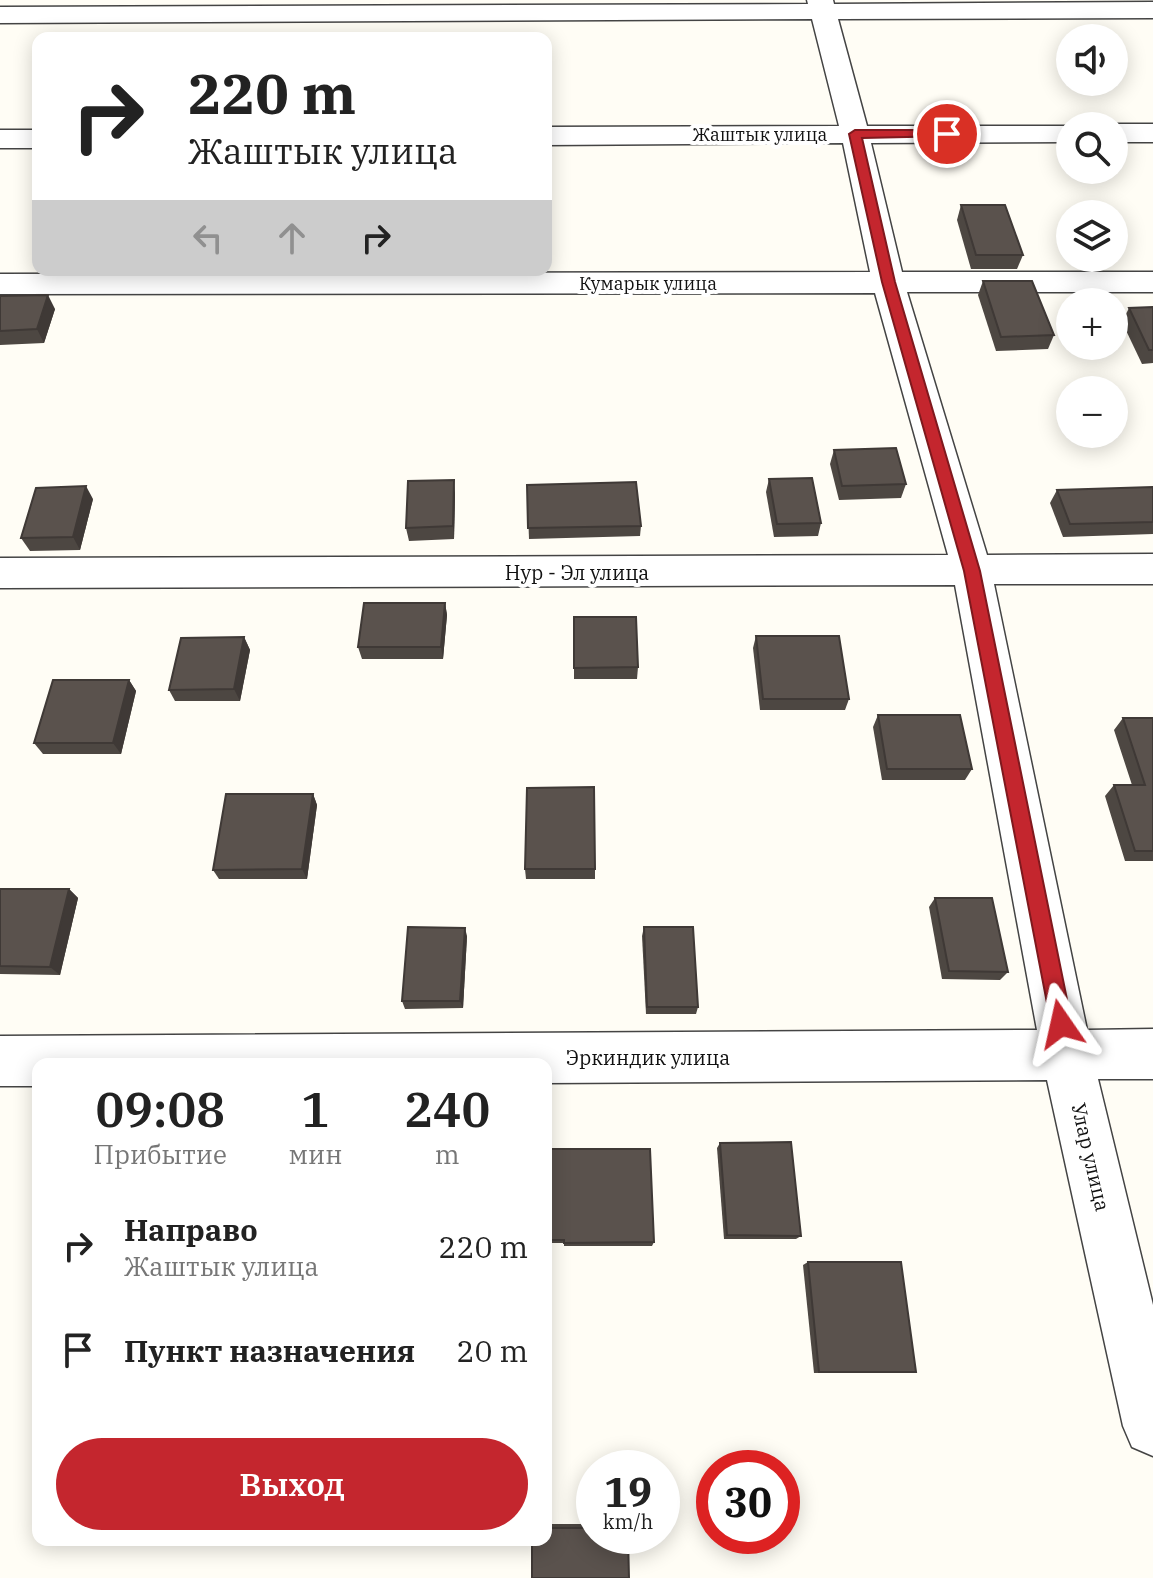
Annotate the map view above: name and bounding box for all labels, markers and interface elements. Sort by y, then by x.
map controls [1056,24,1128,448]
button: sound [1056,24,1128,96]
text: 220 m [188,57,356,129]
icon: right [56,64,160,168]
pin [913,100,981,168]
icon: arrive [925,112,969,156]
button: search [1056,112,1128,184]
street label: Жаштык улица [693,123,828,146]
text: Жаштык улица [188,127,458,174]
button: layers [1056,200,1128,272]
icon: left [186,216,230,260]
icon: ahead [270,216,314,260]
icon: right [354,216,398,260]
street label: Кумарык улица [579,272,717,295]
button: + [1056,288,1128,360]
button: − [1056,376,1128,448]
street label: Нур - Эл улица [505,559,649,586]
position arrow [1019,982,1103,1066]
street label: Эркиндик улица [566,1044,730,1071]
text: 09:08 [95,1078,225,1140]
text: 1 [301,1078,330,1140]
text: 240 [404,1078,490,1140]
street label: Улар улица [1065,1100,1117,1214]
text: Прибытие [94,1137,227,1171]
text: мин [289,1137,342,1171]
text: m [435,1137,460,1171]
text: Направо [124,1210,258,1249]
icon: right [56,1224,100,1268]
text: 220 m [438,1227,528,1266]
text: Жаштык улица [124,1249,319,1283]
icon: arrive [56,1328,100,1372]
text: Пункт назначения [124,1331,415,1370]
text: 20 m [456,1331,528,1370]
button: Выход [56,1438,528,1530]
speed limit sign: 30 [696,1450,800,1554]
text: 19 [604,1466,652,1518]
text: km/h [603,1508,653,1535]

